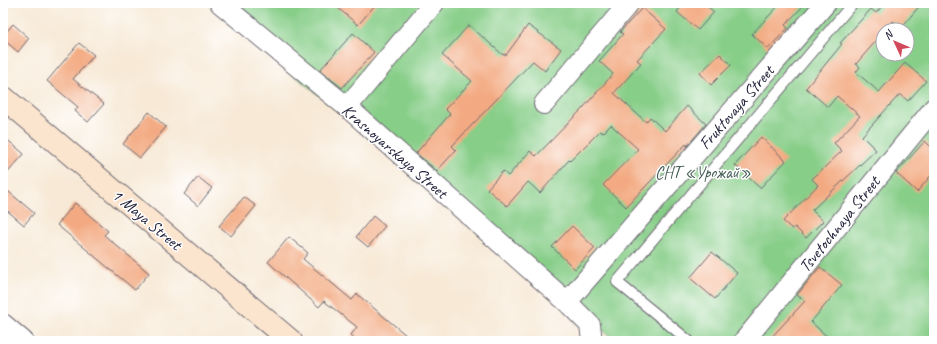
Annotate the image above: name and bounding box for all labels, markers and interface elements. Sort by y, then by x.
north arrow [875,22,915,62]
text: N [880,26,897,42]
street label: Fruktovaya Street [694,59,780,154]
street label: Krasnoyarskaya Street [338,100,454,205]
park label: СНТ «Урожай» [655,162,751,183]
street label: Tsvetochnaya Street [794,170,886,276]
street label: 1 Maya Street [108,184,188,256]

